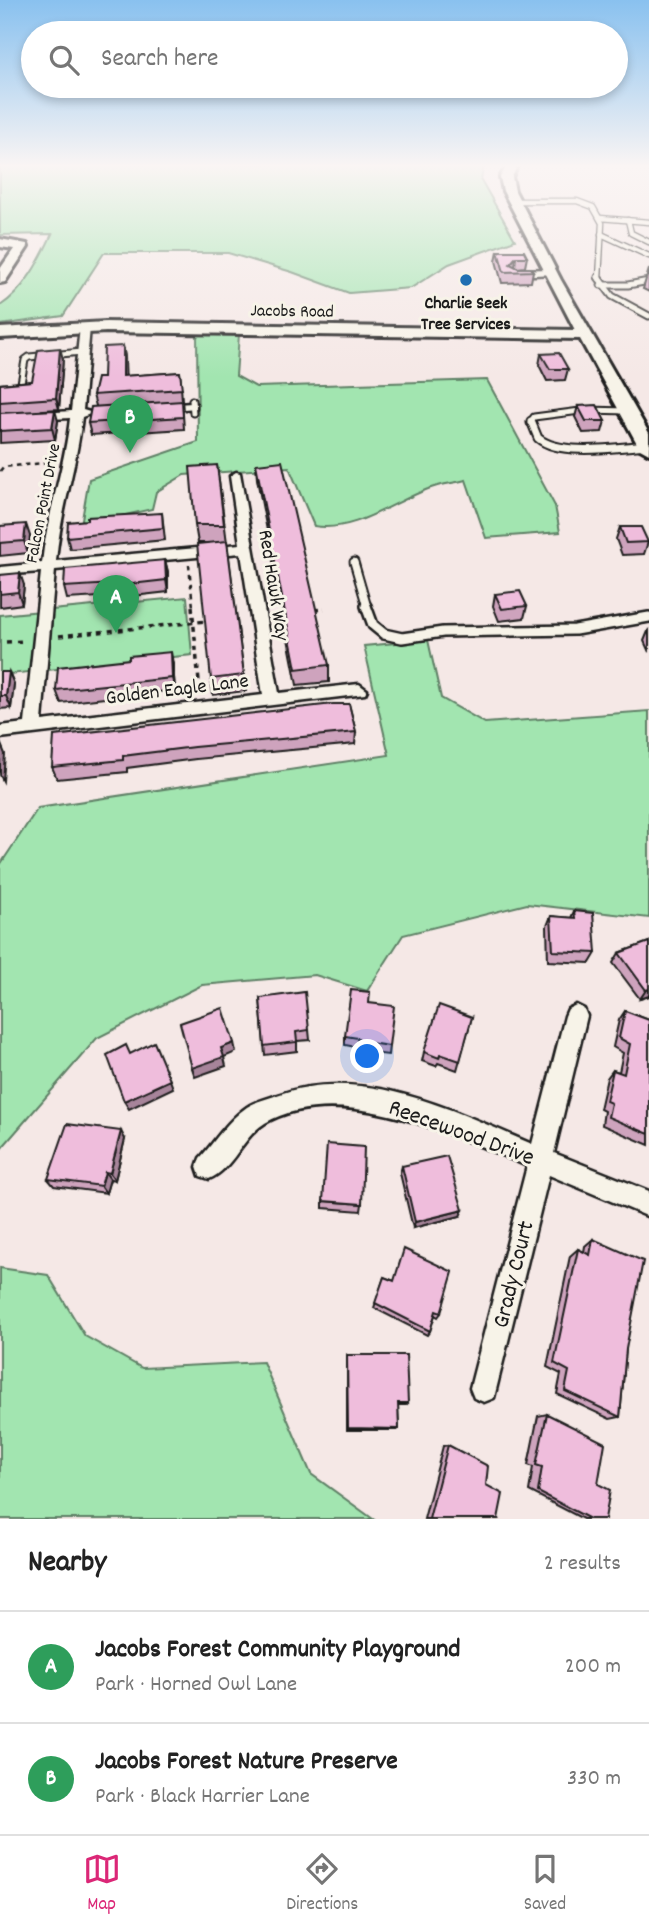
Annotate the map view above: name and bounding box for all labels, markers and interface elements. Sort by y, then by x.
search box [21,21,628,98]
icon: search [45,41,83,79]
text: Search here [101,41,219,78]
marker: Charlie Seek Tree Services [458,272,474,288]
place label: Charlie Seek Tree Services [421,292,511,338]
street label: Jacobs Road [250,299,334,326]
pin: B [107,395,153,453]
street label: Falcon Point Drive [21,441,68,566]
street label: Red Hawk Way [248,528,296,644]
pin: A [93,575,139,633]
street label: Golden Eagle Lane [104,667,250,715]
your location [350,1039,384,1073]
street label: Reecewood Drive [383,1092,539,1176]
street label: Grady Court [485,1217,545,1332]
text: Nearby [28,1543,106,1586]
text: 2 results [544,1548,621,1581]
text: Jacobs Forest Community Playground [95,1632,461,1669]
text: A [45,1651,57,1684]
text: 200 m [565,1651,621,1684]
text: Park · Horned Owl Lane [95,1669,297,1702]
text: Jacobs Forest Nature Preserve [95,1744,398,1781]
text: B [46,1763,56,1796]
text: 330 m [567,1763,621,1796]
text: Park · Black Harrier Lane [95,1781,310,1814]
tab: Map [83,1850,121,1919]
tab: Directions [286,1850,358,1919]
tab: Saved [524,1850,566,1919]

